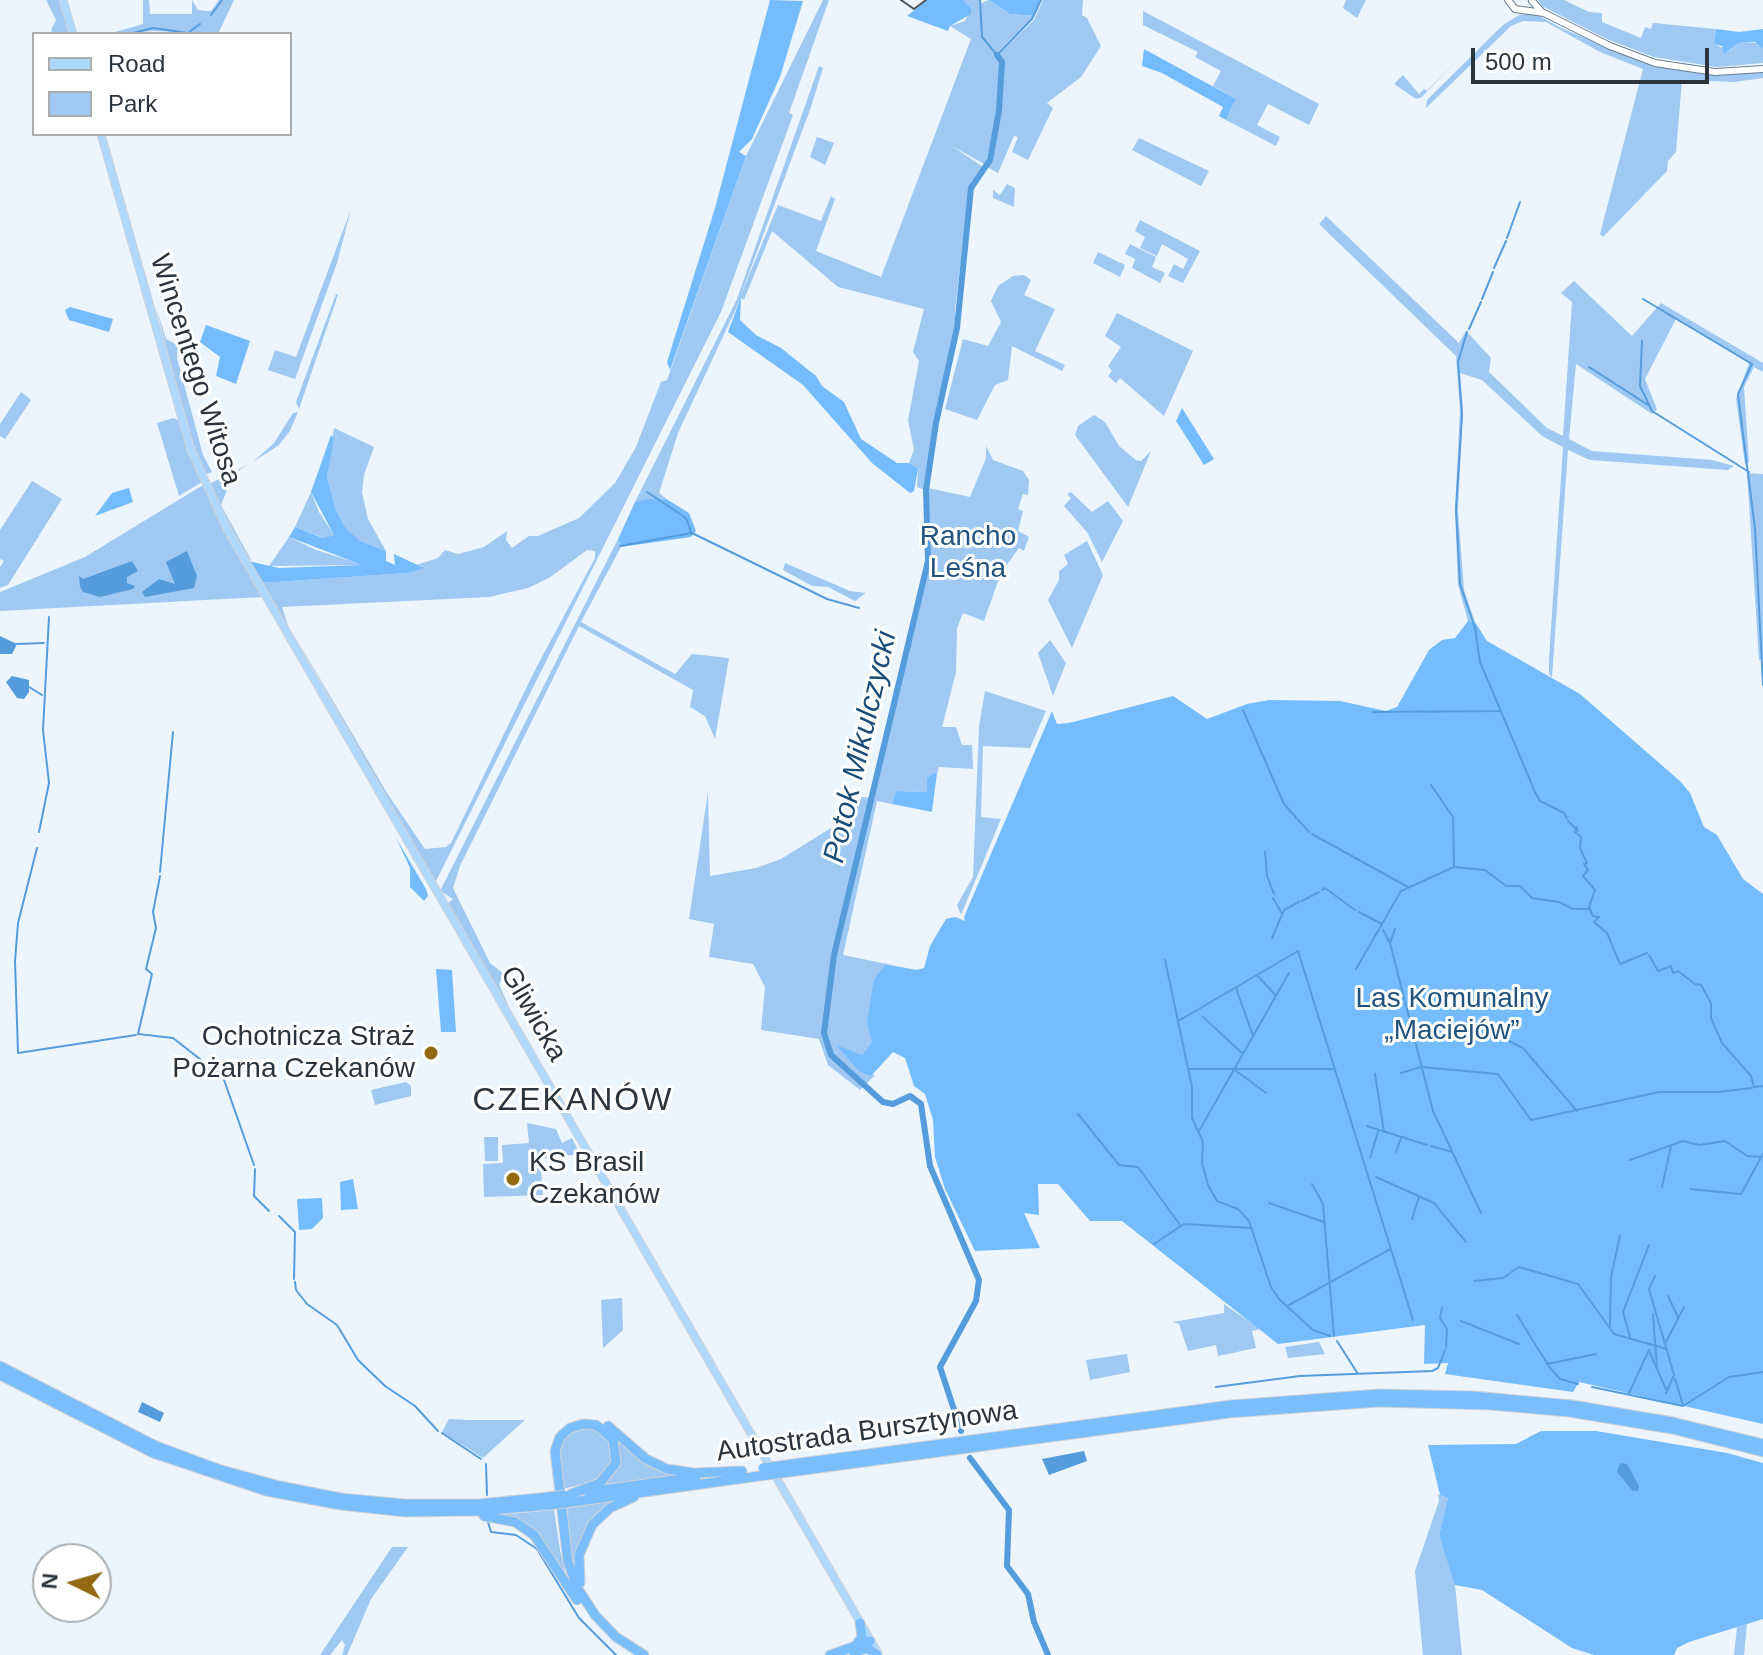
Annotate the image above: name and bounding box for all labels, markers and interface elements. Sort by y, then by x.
legend [32,32,292,136]
scale bar [1475,32,1713,82]
text: 500 m [1485,48,1552,75]
text: Road [108,50,165,77]
text: Park [108,90,157,117]
street label: Wincentego Witosa [142,250,248,490]
park label: Rancho Leśna [920,520,1016,586]
water label: Potok Mikulczycki [817,628,905,866]
street label: Gliwicka [492,960,574,1068]
park label: Las Komunalny „Maciejów” [1355,982,1549,1048]
place label: Ochotnicza Straż Pożarna Czekanów [172,1020,415,1086]
marker: Ochotnicza Straż Pożarna Czekanów [422,1044,440,1062]
district label: CZEKANÓW [473,1082,673,1120]
place label: KS Brasil Czekanów [529,1146,660,1212]
marker: KS Brasil Czekanów [504,1170,522,1188]
street label: Autostrada Bursztynowa [714,1394,1020,1470]
north arrow [32,1543,112,1623]
text: N [36,1572,63,1590]

